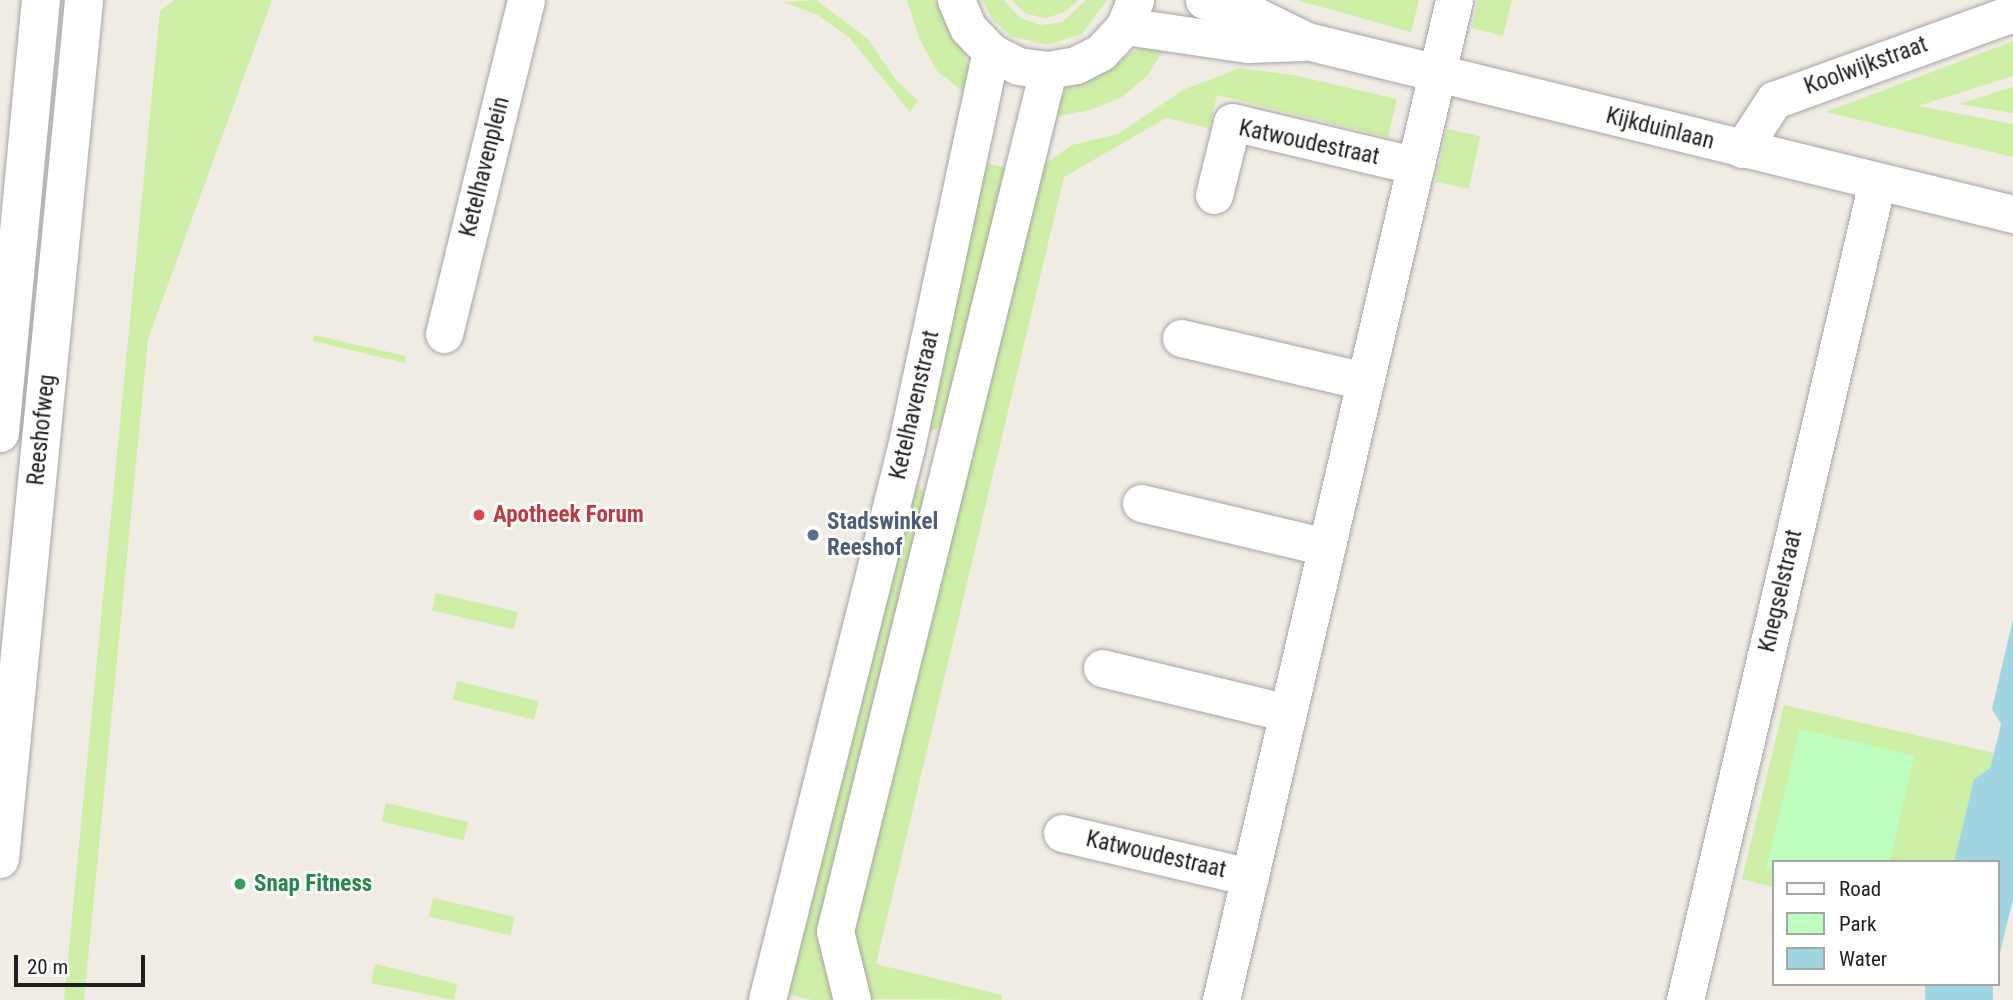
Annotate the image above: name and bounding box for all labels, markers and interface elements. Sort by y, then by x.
street label: Koolwijkstraat [1801,31,1931,101]
street label: Ketelhavenplein [454,94,516,240]
street label: Kijkduinlaan [1603,102,1717,156]
street label: Katwoudestraat [1236,115,1382,171]
street label: Ketelhavenstraat [884,328,946,482]
street label: Reeshofweg [22,373,62,487]
place label: Apotheek Forum [493,501,644,529]
marker: Apotheek Forum [471,507,487,523]
place label: Stadswinkel Reeshof [827,508,938,562]
marker: Stadswinkel Reeshof [805,527,821,543]
street label: Knegselstraat [1754,527,1808,655]
street label: Katwoudestraat [1083,825,1229,885]
legend [1772,860,1999,986]
place label: Snap Fitness [254,870,372,898]
marker: Snap Fitness [232,876,248,892]
text: Road [1839,877,1881,901]
text: Park [1839,912,1876,936]
scale bar [18,940,149,984]
text: Water [1839,947,1887,971]
text: 20 m [27,955,68,979]

